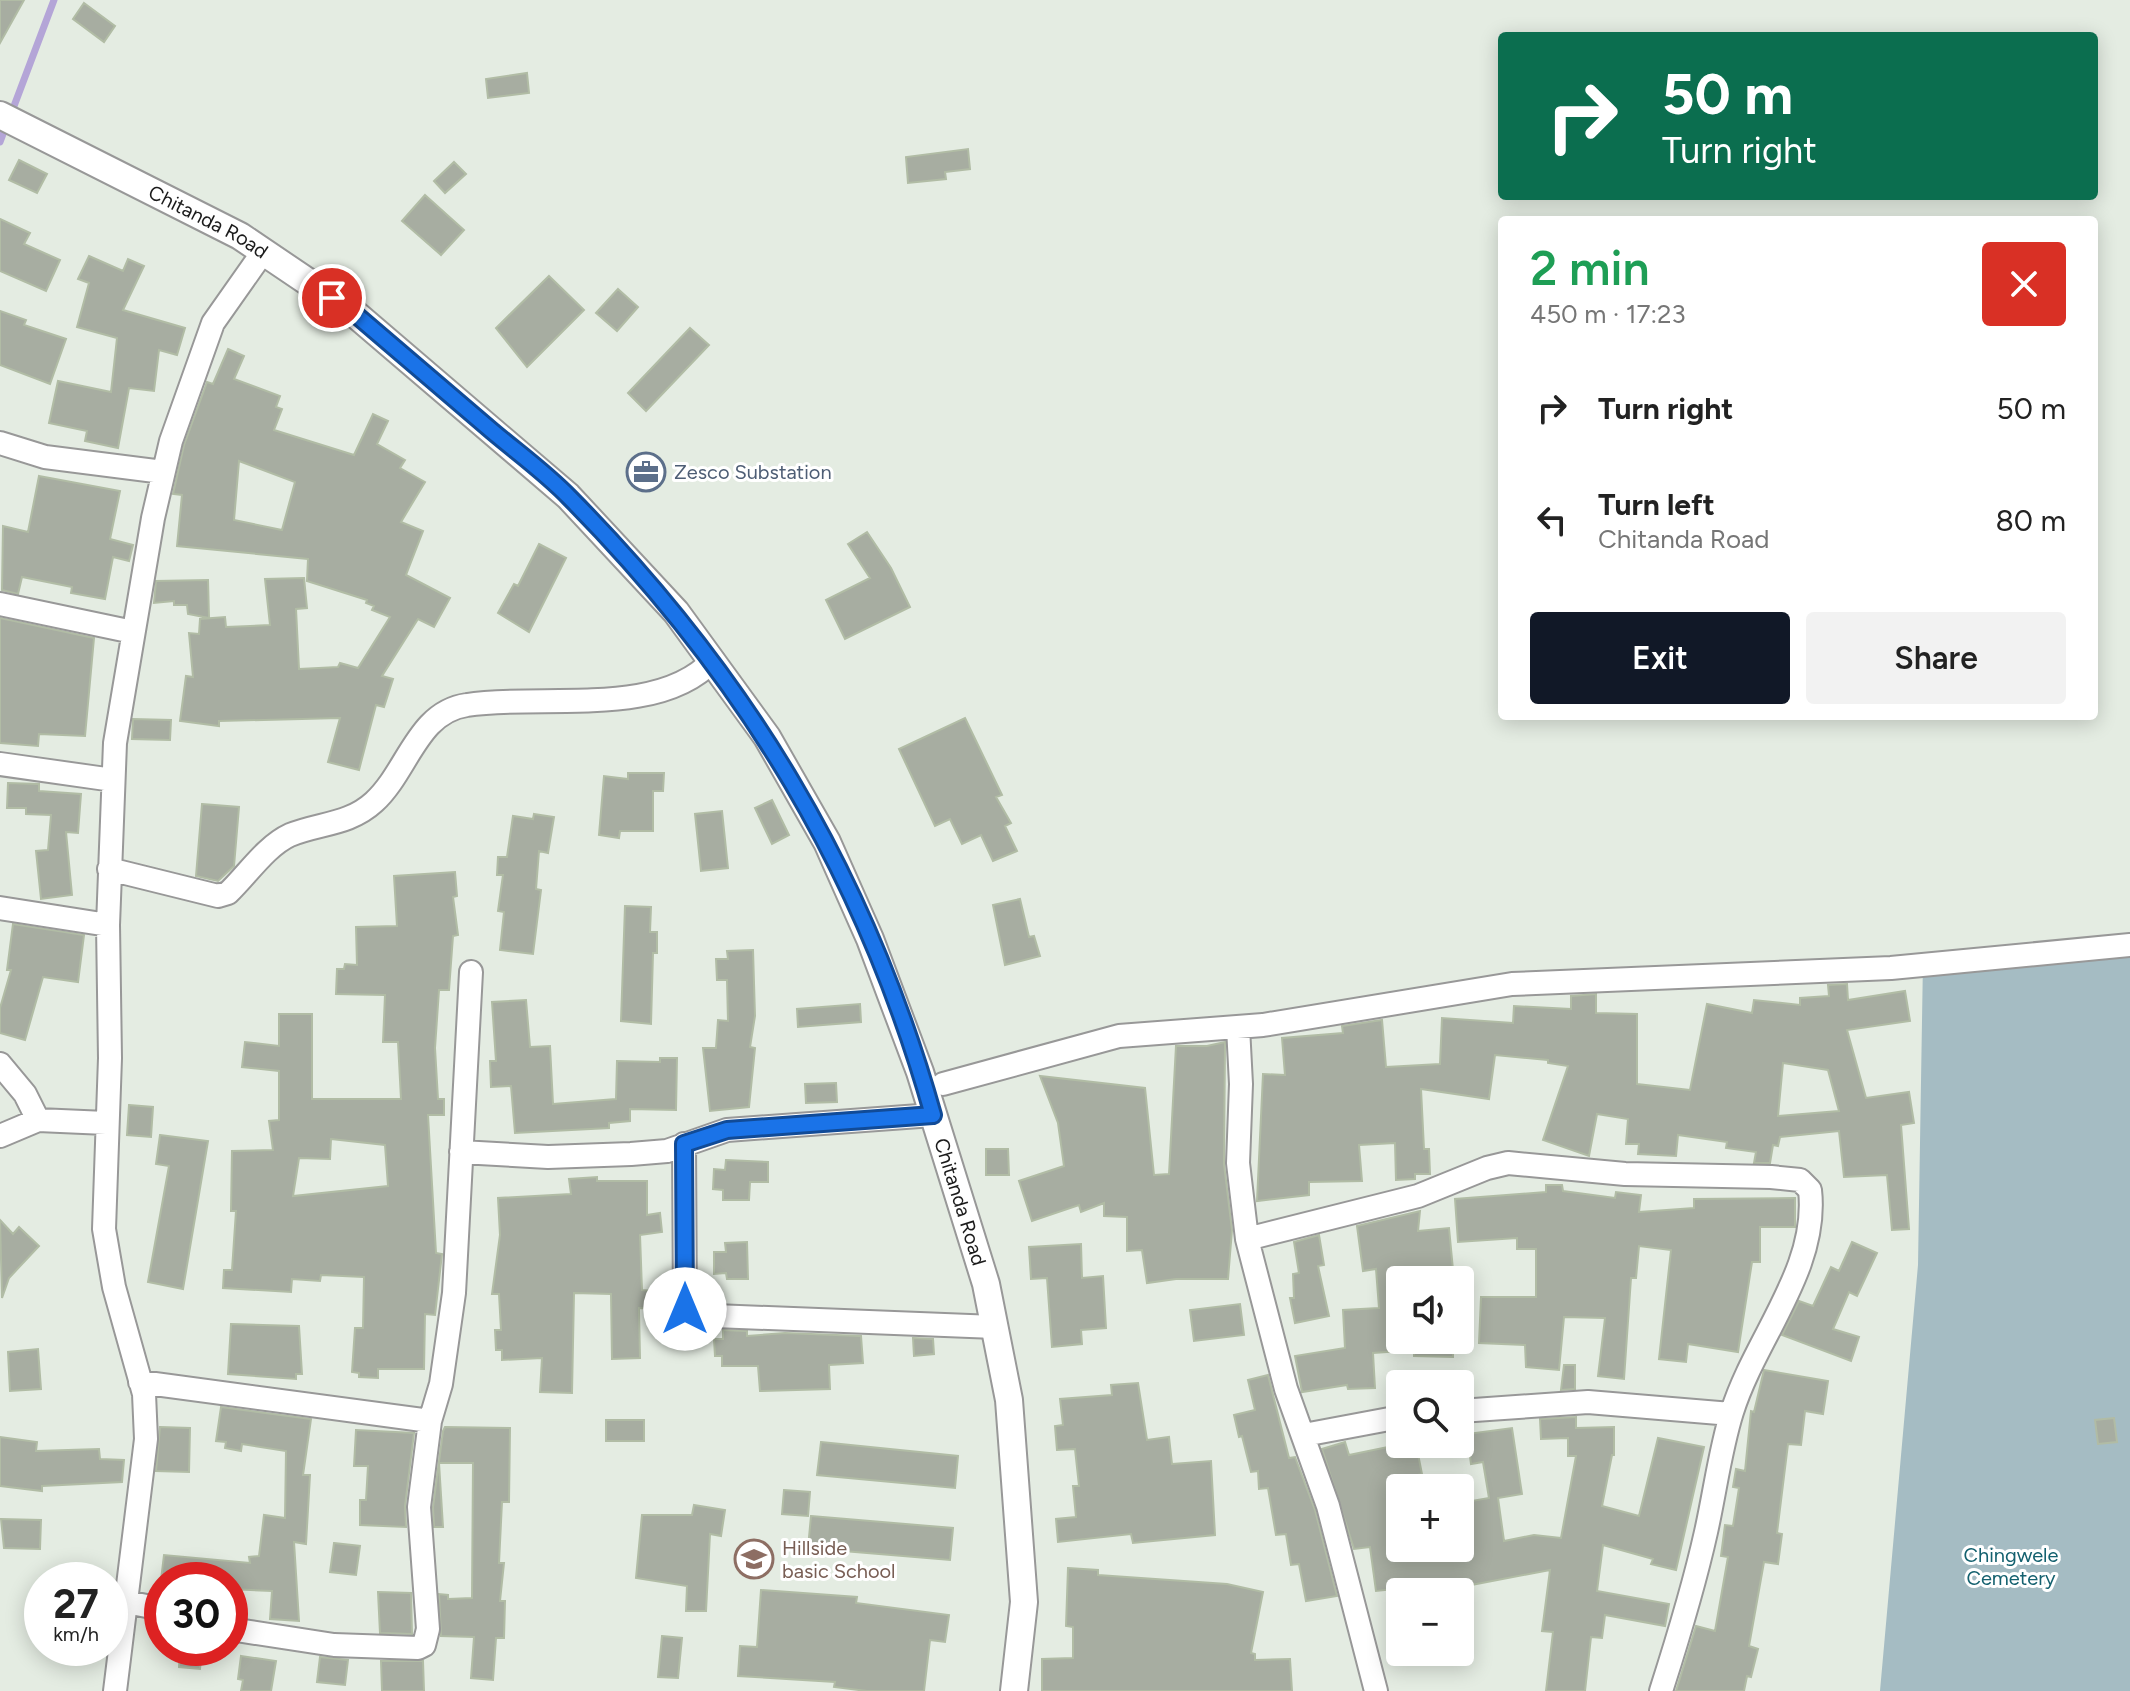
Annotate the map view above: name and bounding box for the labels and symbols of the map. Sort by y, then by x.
street label: Chitanda Road [145,180,273,263]
pin [298,264,366,332]
office icon: Zesco Substation [625,451,667,493]
place label: Zesco Substation [674,460,832,484]
street label: Chitanda Road [929,1135,991,1268]
position arrow [643,1267,727,1351]
place label: Hillside basic School [782,1536,896,1583]
school or university icon: Hillside basic School [733,1538,775,1580]
park label: Chingwele Cemetery [1964,1543,2058,1590]
speed limit sign: 30 [144,1562,248,1666]

